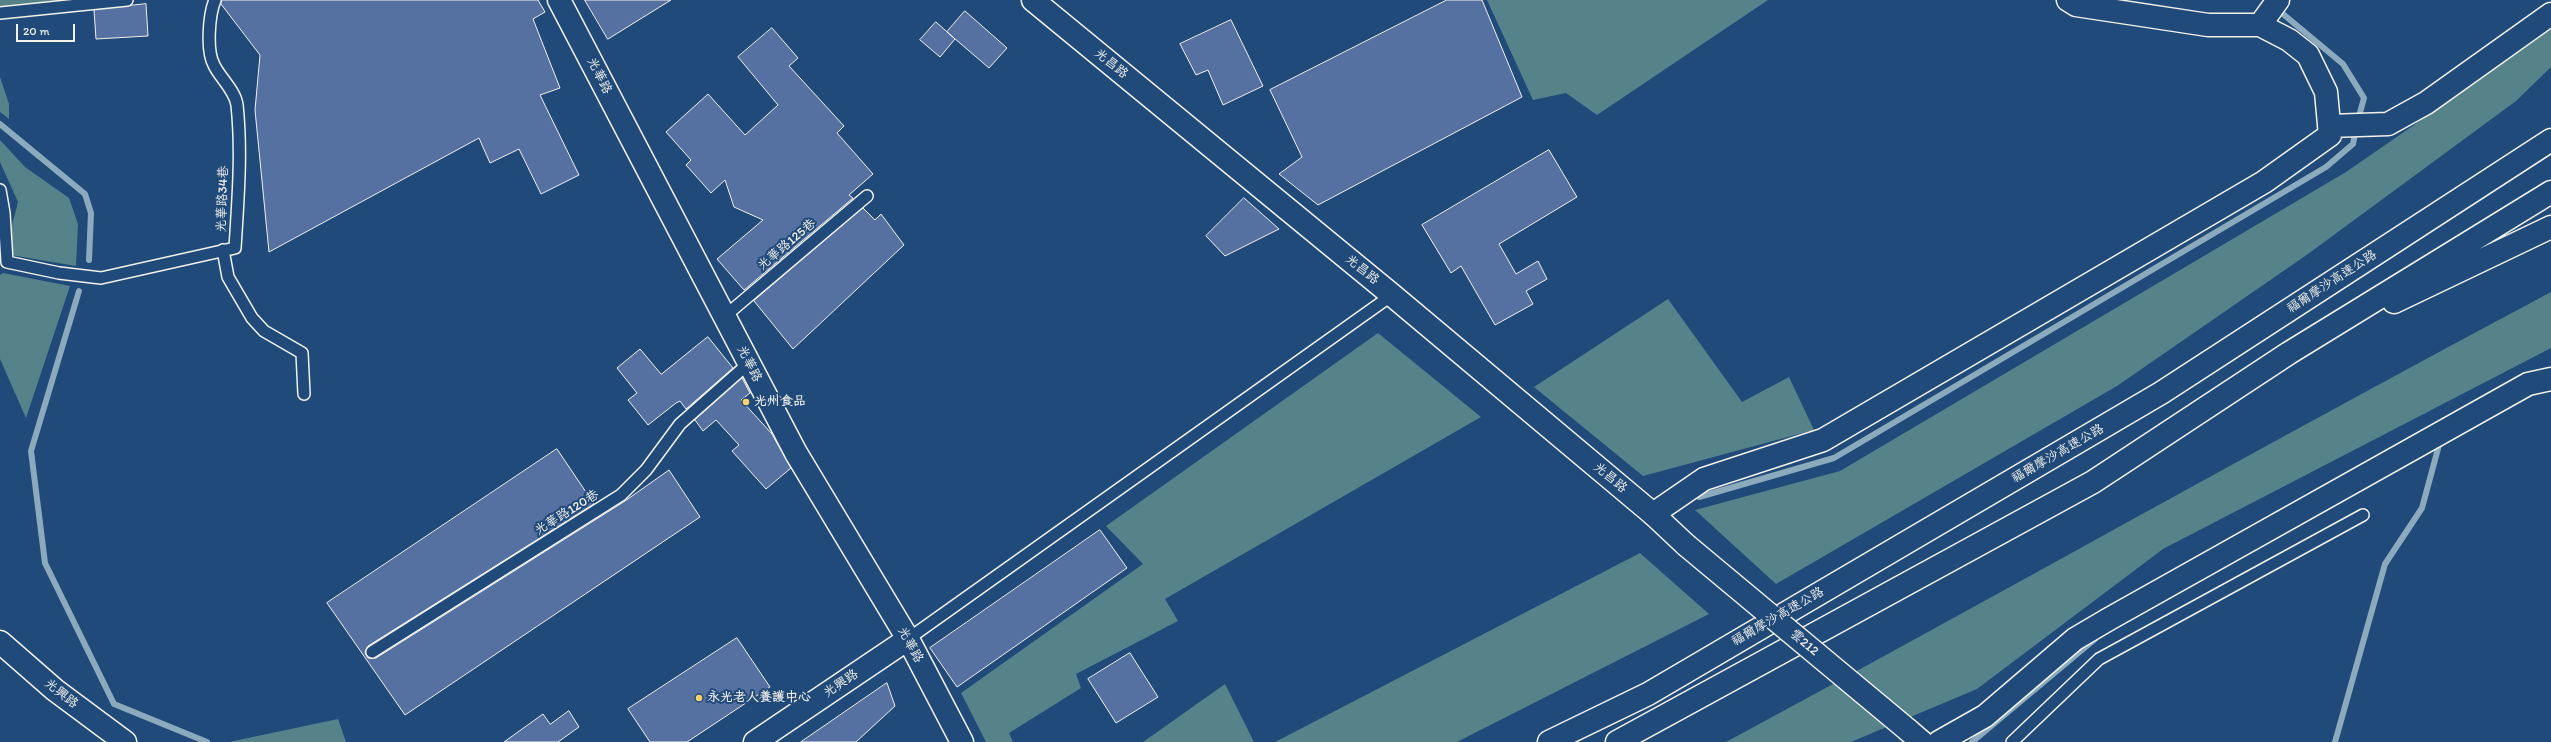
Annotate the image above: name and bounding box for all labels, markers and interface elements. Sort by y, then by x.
scale bar [18,16,77,42]
text: 20 m [23,24,50,38]
street label: 光昌路 [1091,46,1131,82]
street label: 光華路 [583,55,615,97]
street label: 光華路34巷 [214,165,232,233]
street label: 光華路125巷 [755,216,819,274]
street label: 福爾摩沙高速公路 [2284,247,2380,317]
street label: 光昌路 [1342,252,1382,288]
street label: 光華路 [733,343,765,385]
place label: 光州食品 [754,394,806,410]
marker: 光州食品 [741,397,751,407]
street label: 福爾摩沙高速公路 [2009,421,2107,487]
street label: 光昌路 [1590,459,1630,497]
street label: 光華路120巷 [532,487,602,539]
street label: 福爾摩沙高速公路 [1729,584,1827,650]
street label: 光華路 [894,624,926,666]
street label: 雲212 [1786,627,1822,659]
street label: 光興路 [820,667,862,701]
street label: 光興路 [41,676,81,712]
place label: 永光老人養護中心 [707,690,811,706]
marker: 永光老人養護中心 [694,693,704,703]

